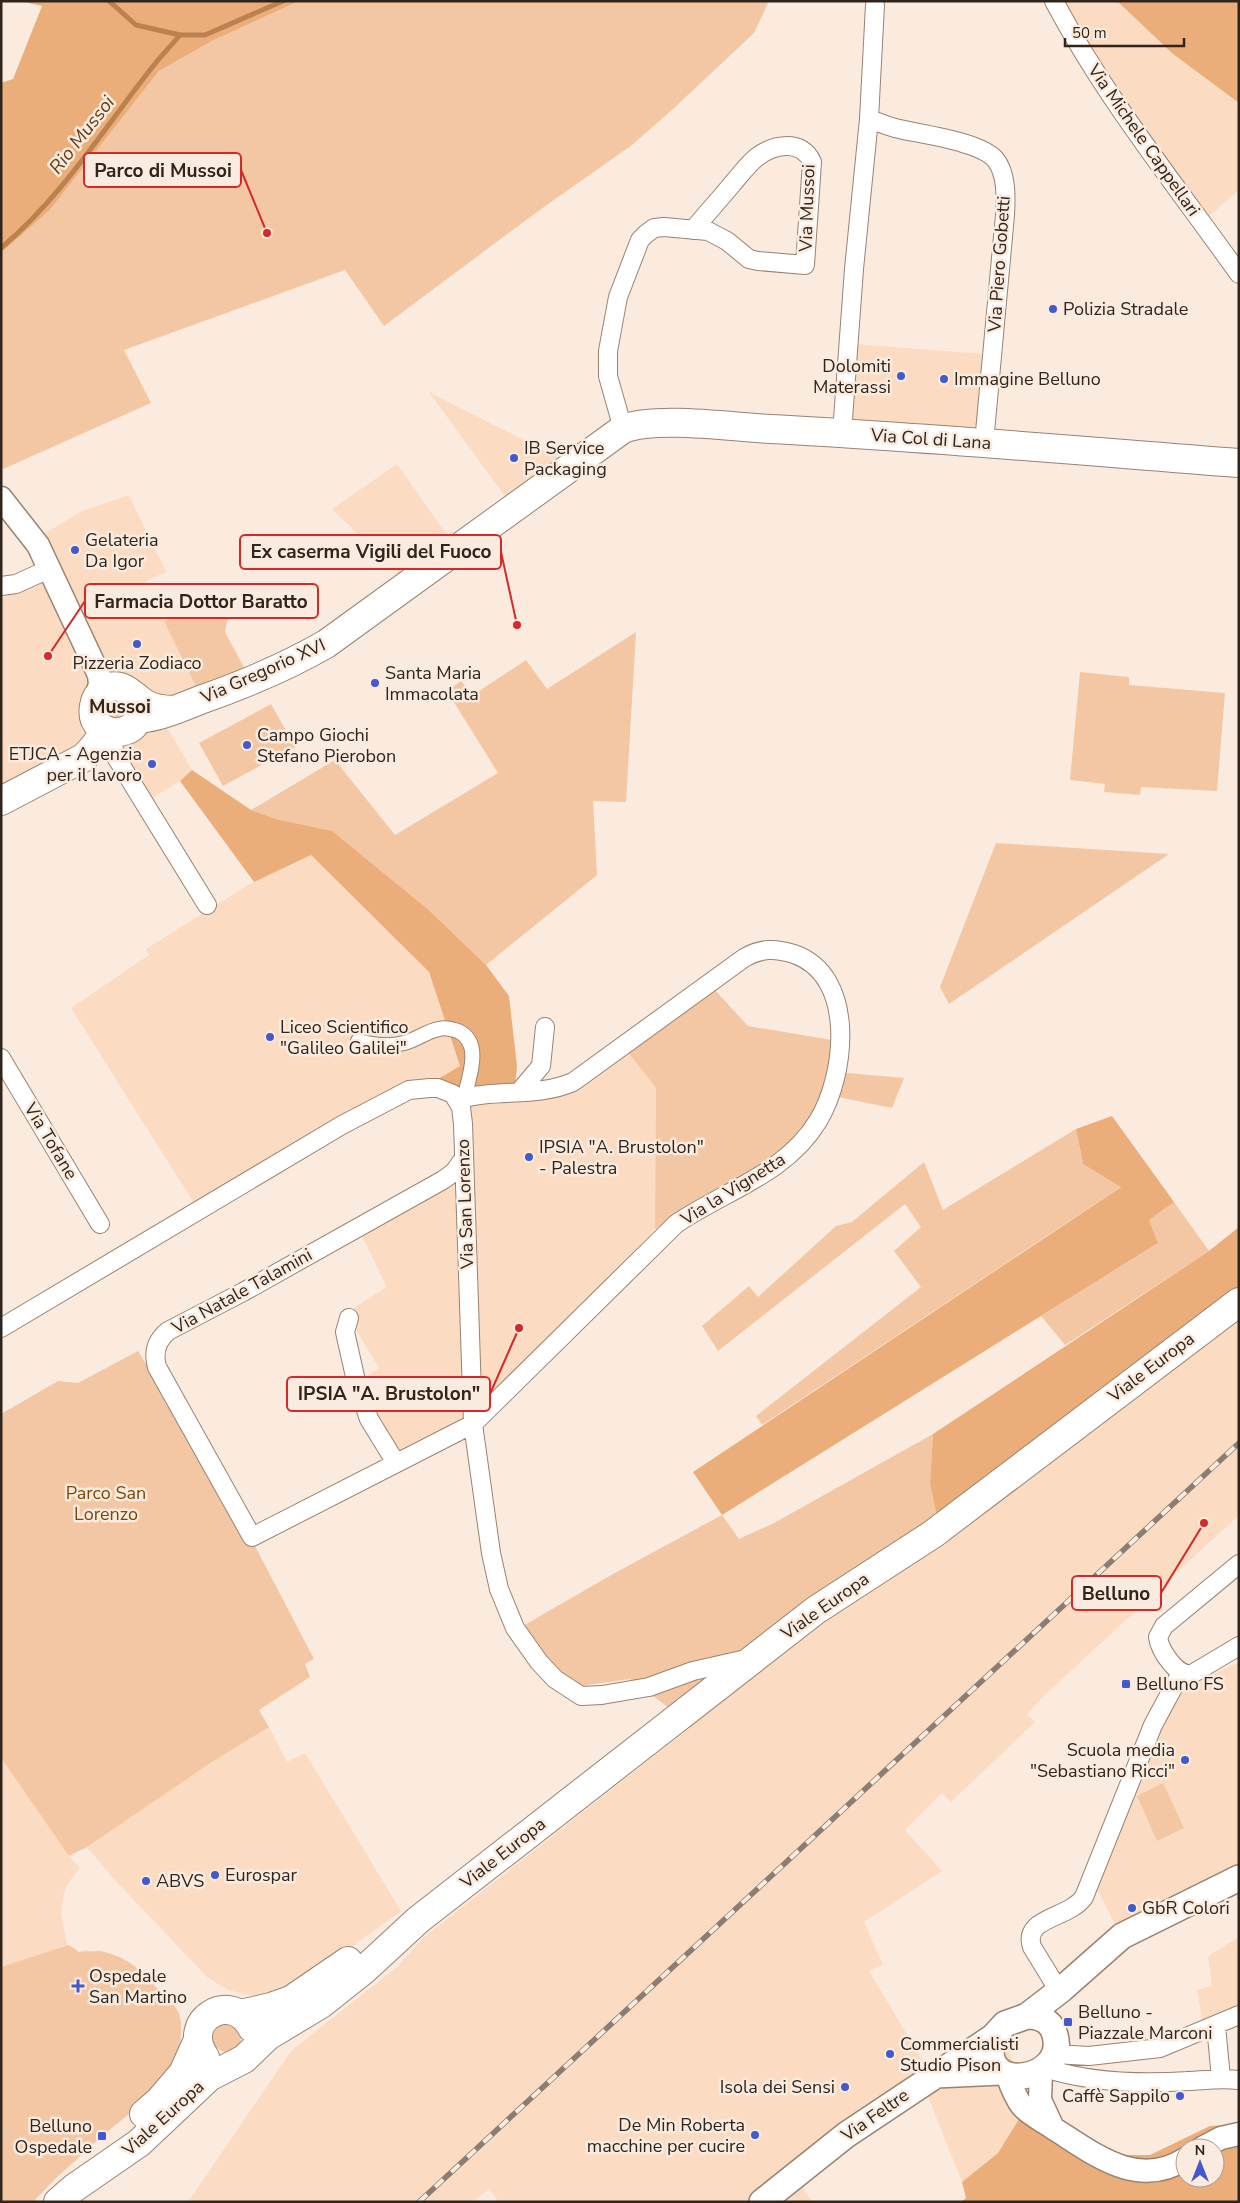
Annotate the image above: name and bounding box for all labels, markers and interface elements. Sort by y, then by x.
scale bar [1065,15,1184,47]
text: 50 m [1072,23,1107,43]
street label: Via Michele Cappellari [1082,58,1206,221]
water label: Rio Mussoi [43,90,121,180]
callout: Parco di Mussoi [84,153,241,187]
text: Parco di Mussoi [94,158,232,184]
street label: Via Mussoi [793,164,821,253]
street label: Via Piero Gobetti [982,195,1016,334]
place label: Polizia Stradale [1063,297,1188,321]
marker: Polizia Stradale [1047,303,1059,315]
place label: Dolomiti Materassi [813,354,891,399]
place label: Immagine Belluno [954,367,1101,391]
marker: Dolomiti Materassi [895,370,907,382]
marker: Immagine Belluno [938,373,950,385]
street label: Via Col di Lana [869,423,992,455]
place label: IB Service Packaging [524,436,607,481]
marker: IB Service Packaging [508,452,520,464]
place label: Gelateria Da Igor [85,528,158,573]
callout: Ex caserma Vigili del Fuoco [240,535,501,569]
text: Ex caserma Vigili del Fuoco [250,539,492,565]
marker: Gelateria Da Igor [69,544,81,556]
callout: Farmacia Dottor Baratto [85,584,318,618]
text: Farmacia Dottor Baratto [94,589,308,615]
street label: Via Gregorio XVI [196,633,329,710]
marker: Pizzeria Zodiaco [131,638,143,650]
place label: Pizzeria Zodiaco [72,651,202,675]
place label: Santa Maria Immacolata [385,661,481,706]
marker: Santa Maria Immacolata [369,677,381,689]
district label: Mussoi [89,694,151,720]
place label: Campo Giochi Stefano Pierobon [257,723,396,768]
marker: Campo Giochi Stefano Pierobon [241,739,253,751]
place label: ETJCA - Agenzia per il lavoro [9,742,142,787]
marker: ETJCA - Agenzia per il lavoro [146,758,158,770]
place label: Liceo Scientifico "Galileo Galilei" [280,1015,408,1060]
marker: Liceo Scientifico "Galileo Galilei" [264,1031,276,1043]
street label: Via Tofane [18,1097,83,1184]
place label: IPSIA "A. Brustolon" - Palestra [539,1135,704,1180]
street label: Via San Lorenzo [451,1139,479,1270]
street label: Via la Vignetta [675,1147,790,1231]
marker: IPSIA "A. Brustolon" - Palestra [523,1151,535,1163]
street label: Via Natale Talamini [167,1243,316,1340]
street label: Viale Europa [1102,1327,1199,1408]
callout: IPSIA "A. Brustolon" [287,1377,490,1411]
text: IPSIA "A. Brustolon" [298,1381,480,1407]
park label: Parco San Lorenzo [66,1481,146,1526]
street label: Viale Europa [775,1567,874,1646]
callout: Belluno [1072,1576,1161,1610]
text: Belluno [1082,1581,1150,1607]
place label: Belluno FS [1136,1672,1224,1696]
marker: Belluno FS [1120,1678,1132,1690]
place label: Scuola media "Sebastiano Ricci" [1030,1738,1175,1783]
marker: Scuola media "Sebastiano Ricci" [1179,1754,1191,1766]
street label: Viale Europa [454,1812,551,1895]
place label: Eurospar [225,1863,298,1887]
place label: ABVS [156,1869,204,1893]
marker: Eurospar [209,1869,221,1881]
marker: ABVS [140,1875,152,1887]
place label: GbR Colori [1142,1896,1230,1920]
marker: GbR Colori [1126,1902,1138,1914]
place label: Ospedale San Martino [89,1964,187,2009]
marker: Ospedale San Martino [71,1979,85,1993]
place label: Belluno - Piazzale Marconi [1078,2000,1213,2045]
marker: Belluno - Piazzale Marconi [1062,2016,1074,2028]
place label: Commercialisti Studio Pison [900,2032,1019,2077]
marker: Commercialisti Studio Pison [884,2048,896,2060]
street label: Viale Europa [116,2075,209,2162]
place label: Isola dei Sensi [720,2075,835,2099]
marker: Isola dei Sensi [839,2081,851,2093]
street label: Via Feltre [836,2083,914,2148]
place label: Caffè Sappilo [1062,2084,1170,2108]
marker: Caffè Sappilo [1174,2090,1186,2102]
place label: De Min Roberta macchine per cucire [587,2113,745,2158]
place label: Belluno Ospedale [15,2114,92,2159]
marker: De Min Roberta macchine per cucire [749,2129,761,2141]
marker: Belluno Ospedale [96,2130,108,2142]
north arrow [1175,2138,1225,2188]
text: N [1195,2141,1205,2160]

